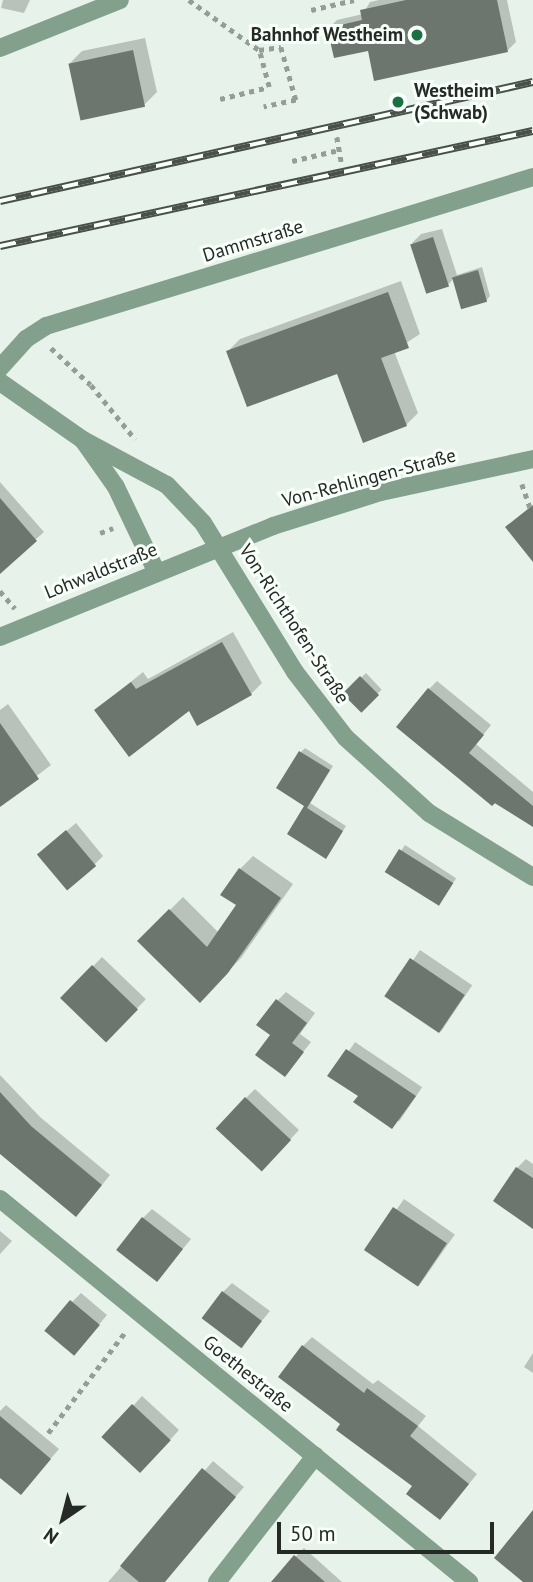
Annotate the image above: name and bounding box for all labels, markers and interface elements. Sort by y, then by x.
place label: Bahnhof Westheim [250,24,403,46]
marker: Bahnhof Westheim [409,27,425,43]
place label: Westheim (Schwab) [414,80,494,124]
marker: Westheim (Schwab) [388,92,408,112]
street label: Dammstraße [200,215,306,267]
street label: Von-Rehlingen-Straße [280,444,458,512]
street label: Lohwaldstraße [41,538,161,604]
street label: Von-Richthofen-Straße [234,540,354,708]
street label: Goethestraße [198,1331,298,1417]
north arrow [28,1484,98,1554]
scale bar [281,1508,498,1552]
text: 50 m [290,1520,336,1547]
text: N [39,1523,63,1550]

